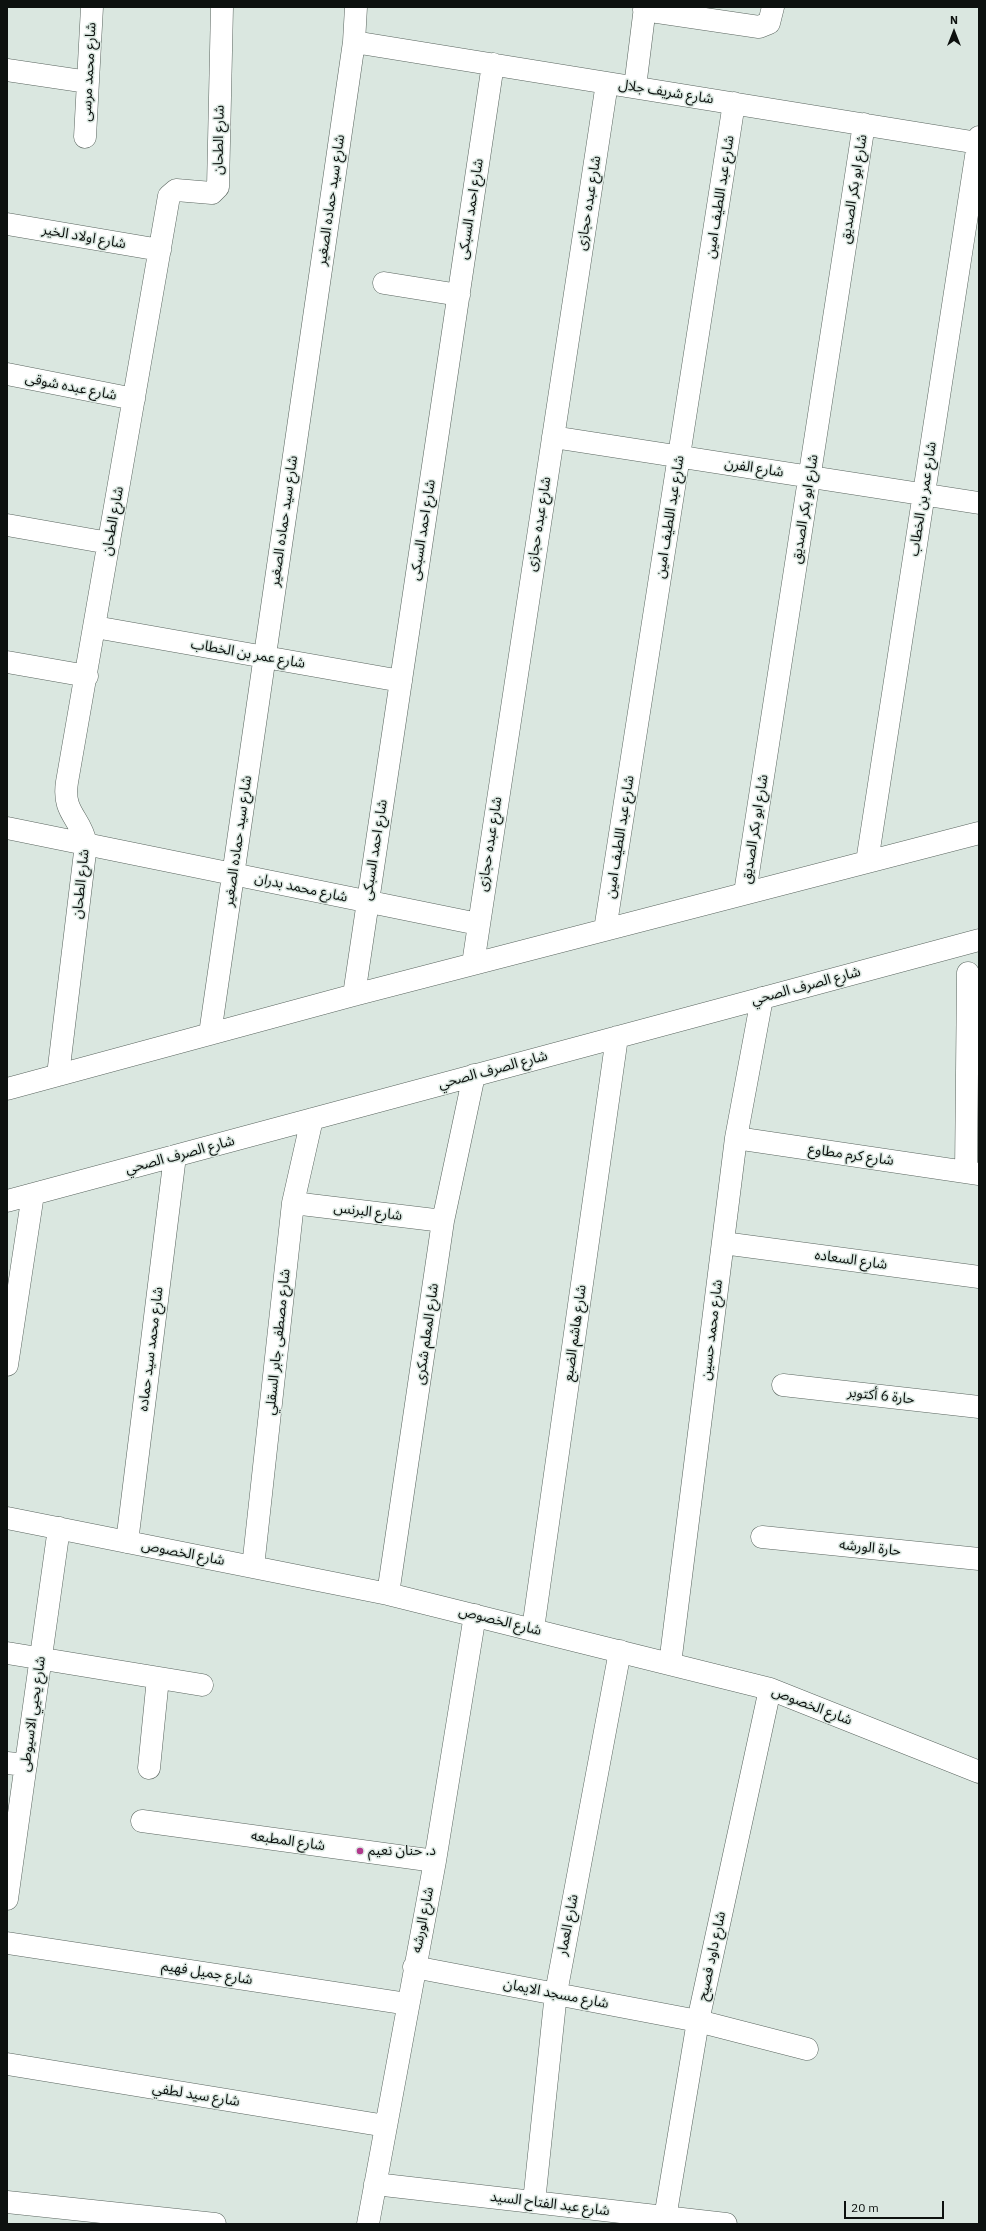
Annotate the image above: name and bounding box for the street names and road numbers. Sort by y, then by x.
street label: شارع محمد مرسى [78,22,100,122]
street label: شارع شريف جلال [617,76,715,108]
street label: شارع الطحان [210,105,228,175]
street label: شارع ابو بكر الصديق [837,133,871,245]
street label: شارع سيد حماده الصغير [314,134,348,266]
street label: شارع عبد اللطيف امين [702,134,738,260]
street label: شارع عبده حجازى [573,154,605,252]
street label: شارع احمد السبكى [455,157,487,261]
street label: شارع اولاد الخير [41,221,127,253]
street label: شارع عبده شوقى [24,370,118,404]
street label: شارع عمر بن الخطاب [906,441,940,557]
street label: شارع ابو بكر الصديق [788,453,822,565]
street label: شارع عبد اللطيف امين [652,454,688,580]
street label: شارع سيد حماده الصغير [267,455,301,587]
street label: شارع الفرن [723,455,785,481]
street label: شارع عبده حجازى [523,475,555,573]
street label: شارع احمد السبكى [407,478,439,582]
street label: شارع الطحان [99,485,127,557]
street label: شارع عمر بن الخطاب [190,636,306,672]
street label: شارع ابو بكر الصديق [738,773,772,885]
street label: شارع عبد اللطيف امين [602,774,638,900]
street label: شارع سيد حماده الصغير [221,775,255,907]
street label: شارع عبده حجازى [474,795,506,893]
street label: شارع احمد السبكى [359,798,391,902]
street label: شارع الطحان [69,848,93,920]
street label: شارع محمد بدران [253,870,349,906]
street label: شارع الصرف الصحي [749,963,863,1009]
street label: شارع الصرف الصحي [436,1047,550,1093]
street label: شارع الصرف الصحي [123,1132,237,1178]
street label: شارع كرم مطاوع [807,1141,895,1169]
street label: شارع البرنس [333,1199,403,1225]
street label: شارع السعاده [814,1247,888,1273]
street label: شارع مصطفى جابر السقلي [262,1268,294,1416]
street label: شارع محمد حسين [697,1279,727,1381]
street label: شارع المعلم شكرى [412,1282,442,1386]
street label: شارع هاشم الضبع [560,1284,590,1382]
street label: شارع محمد سيد حماده [135,1286,167,1412]
street label: حارة 6 أكتوبر [846,1384,916,1408]
street label: حارة الورشه [838,1536,902,1560]
street label: شارع الخصوص [140,1537,226,1569]
street label: شارع الخصوص [457,1603,543,1639]
street label: شارع يحيي الاسيوطى [17,1655,49,1773]
street label: شارع الخصوص [769,1683,855,1729]
street label: شارع المطبعه [250,1827,326,1855]
street label: شارع الورشه [408,1886,438,1954]
street label: شارع العمار [554,1893,582,1957]
street label: شارع داود فصيح [694,1910,730,2002]
street label: شارع جميل فهيم [160,1957,254,1989]
street label: شارع مسجد الايمان [502,1976,610,2012]
street label: شارع سيد لطفي [151,2080,241,2110]
street label: شارع عبد الفتاح السيد [489,2188,611,2220]

